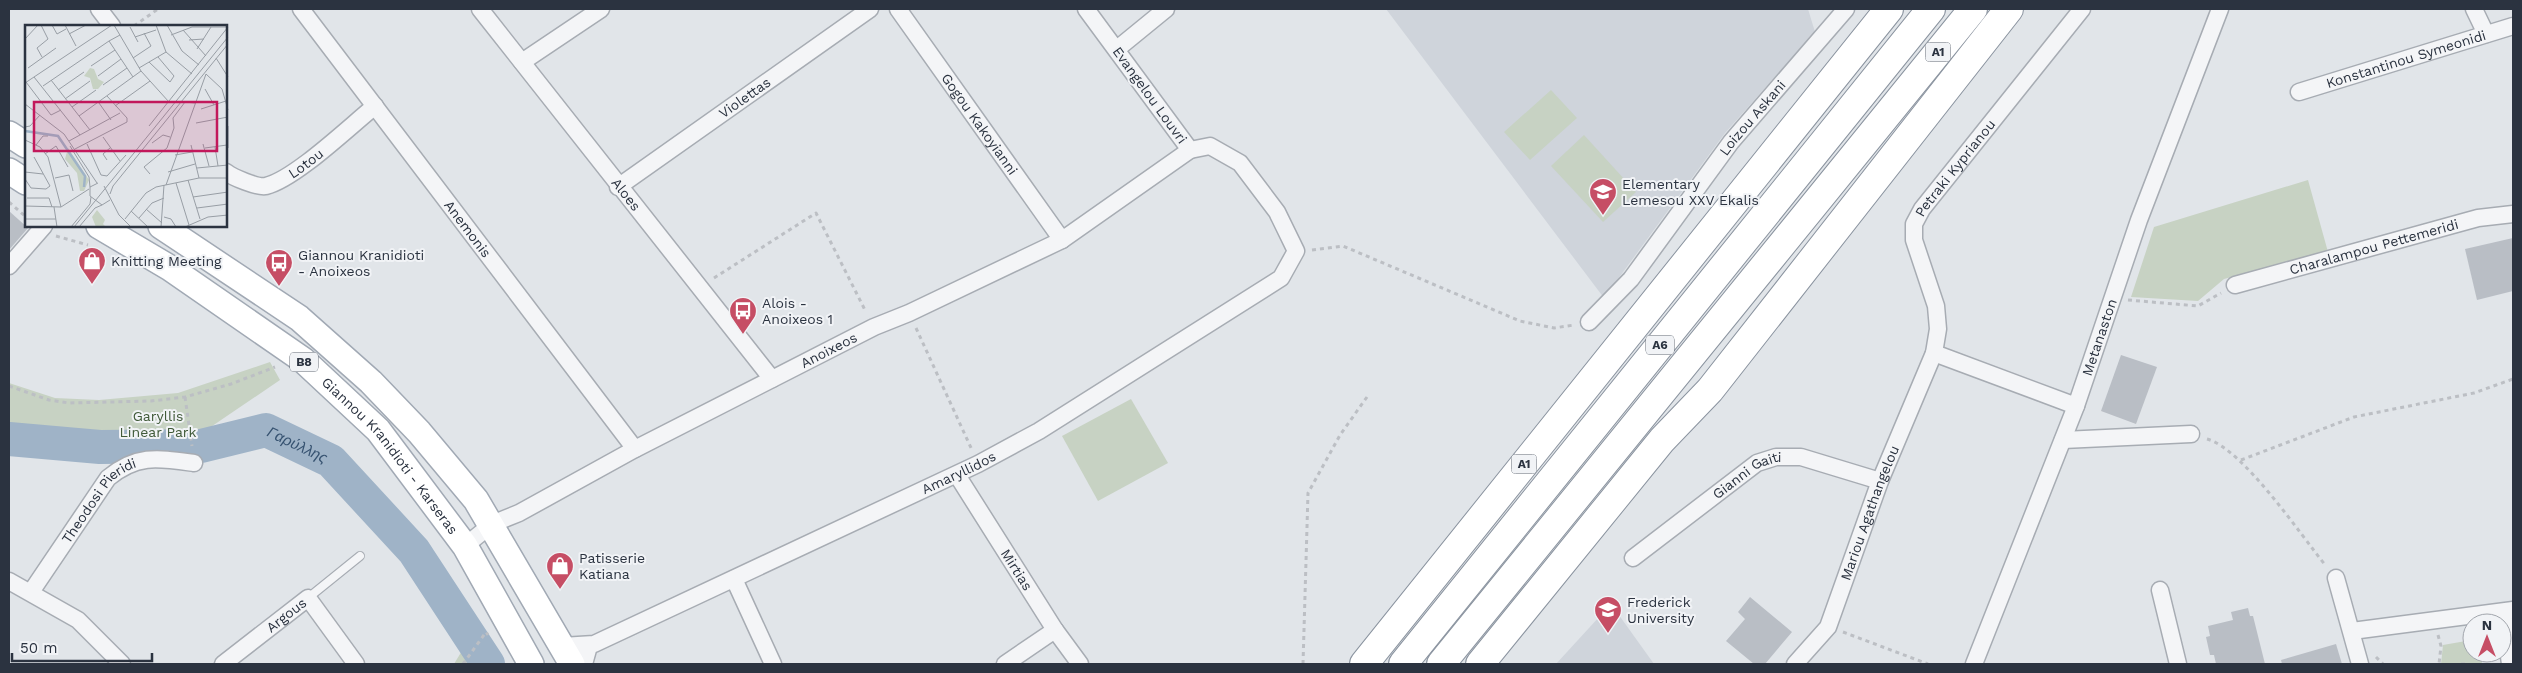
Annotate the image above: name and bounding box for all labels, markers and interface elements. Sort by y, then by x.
inset map [25,25,228,228]
street label: Konstantinou Symeonidi [2324,27,2488,91]
road number: A1 [1926,42,1950,62]
street label: Evangelou Louvri [1110,43,1190,147]
street label: Gogou Kakoyianni [938,70,1021,178]
street label: Violettas [716,74,774,121]
street label: Loizou Askani [1716,77,1789,158]
street label: Petraki Kyprianou [1911,116,1998,219]
street label: Lotou [285,145,326,181]
street label: Aloes [608,175,644,214]
place label: Elementary Lemesou XXV Ekalis [1622,176,1759,208]
school or university icon: Elementary Lemesou XXV Ekalis [1588,177,1618,216]
street label: Anemonis [441,197,495,261]
street label: Charalampou Pettemeridi [2288,216,2460,278]
shop icon: Knitting Meeting [77,246,107,285]
place label: Giannou Kranidioti - Anoixeos [298,247,424,279]
bus stop icon: Giannou Kranidioti - Anoixeos [264,248,294,287]
place label: Knitting Meeting [111,253,222,269]
place label: Alois - Anoixeos 1 [762,295,833,327]
bus stop icon: Alois - Anoixeos 1 [728,296,758,335]
street label: Metanaston [2079,297,2120,378]
street label: Anoixeos [798,329,860,371]
road number: A6 [1646,336,1674,354]
road number: B8 [290,352,318,372]
street label: Giannou Kranidioti - Karseras [319,374,461,537]
park label: Garyllis Linear Park [119,408,197,440]
water label: Γαρύλλης [264,423,331,467]
street label: Mariou Agathangelou [1837,443,1902,583]
street label: Amaryllidos [919,448,999,497]
street label: Gianni Gaiti [1709,449,1781,502]
road number: A1 [1512,454,1536,474]
street label: Theodosi Pieridi [58,455,138,546]
street label: Mirtias [998,546,1036,593]
place label: Patisserie Katiana [579,550,645,582]
shop icon: Patisserie Katiana [545,551,575,590]
street label: Argous [263,594,309,636]
place label: Frederick University [1627,594,1695,626]
school or university icon: Frederick University [1593,595,1623,634]
north arrow [2462,613,2512,663]
text: N [2482,617,2492,633]
scale bar [12,630,152,662]
text: 50 m [20,639,57,657]

